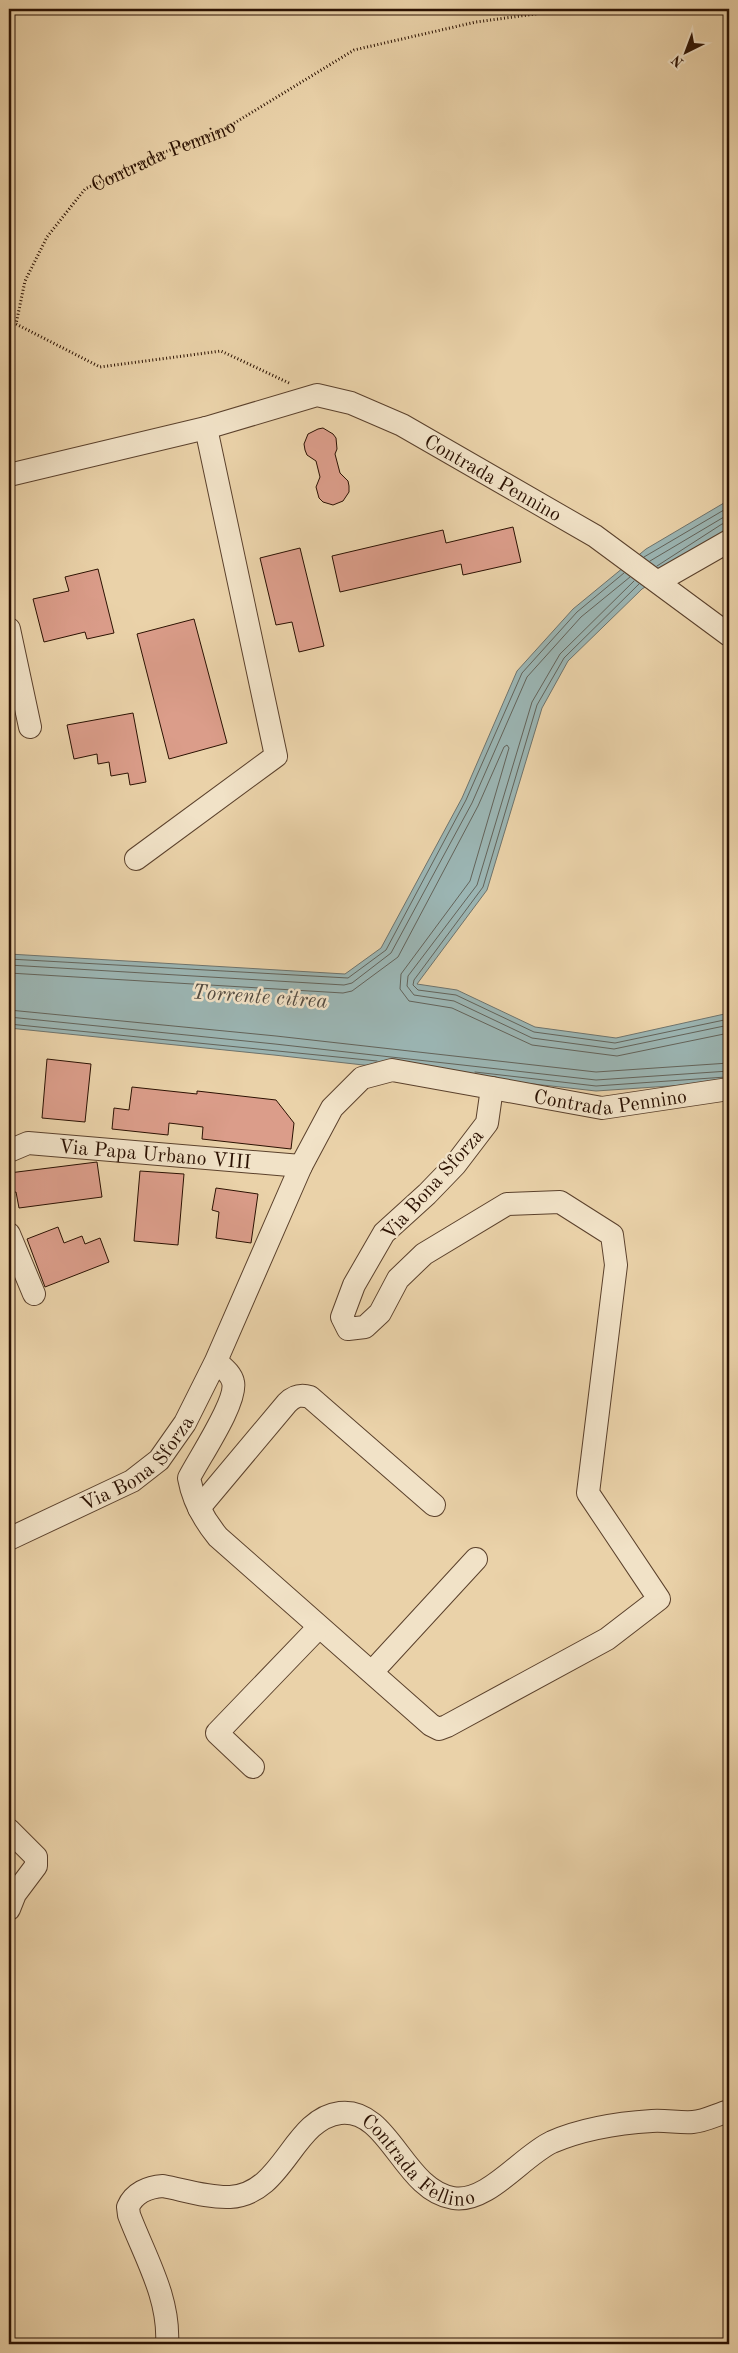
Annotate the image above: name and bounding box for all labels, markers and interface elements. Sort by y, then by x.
north arrow [660,28,710,78]
text: N [669,52,687,70]
street label: Contrada Pennino [89,117,240,197]
street label: Contrada Pennino [420,432,564,526]
water label: Torrente citrea [192,982,328,1013]
street label: Contrada Pennino [532,1087,688,1120]
street label: Via Bona Sforza [379,1126,488,1245]
street label: Via Papa Urbano VIII [58,1138,252,1174]
street label: Via Bona Sforza [78,1414,199,1516]
street label: Contrada Fellino [357,2111,478,2211]

